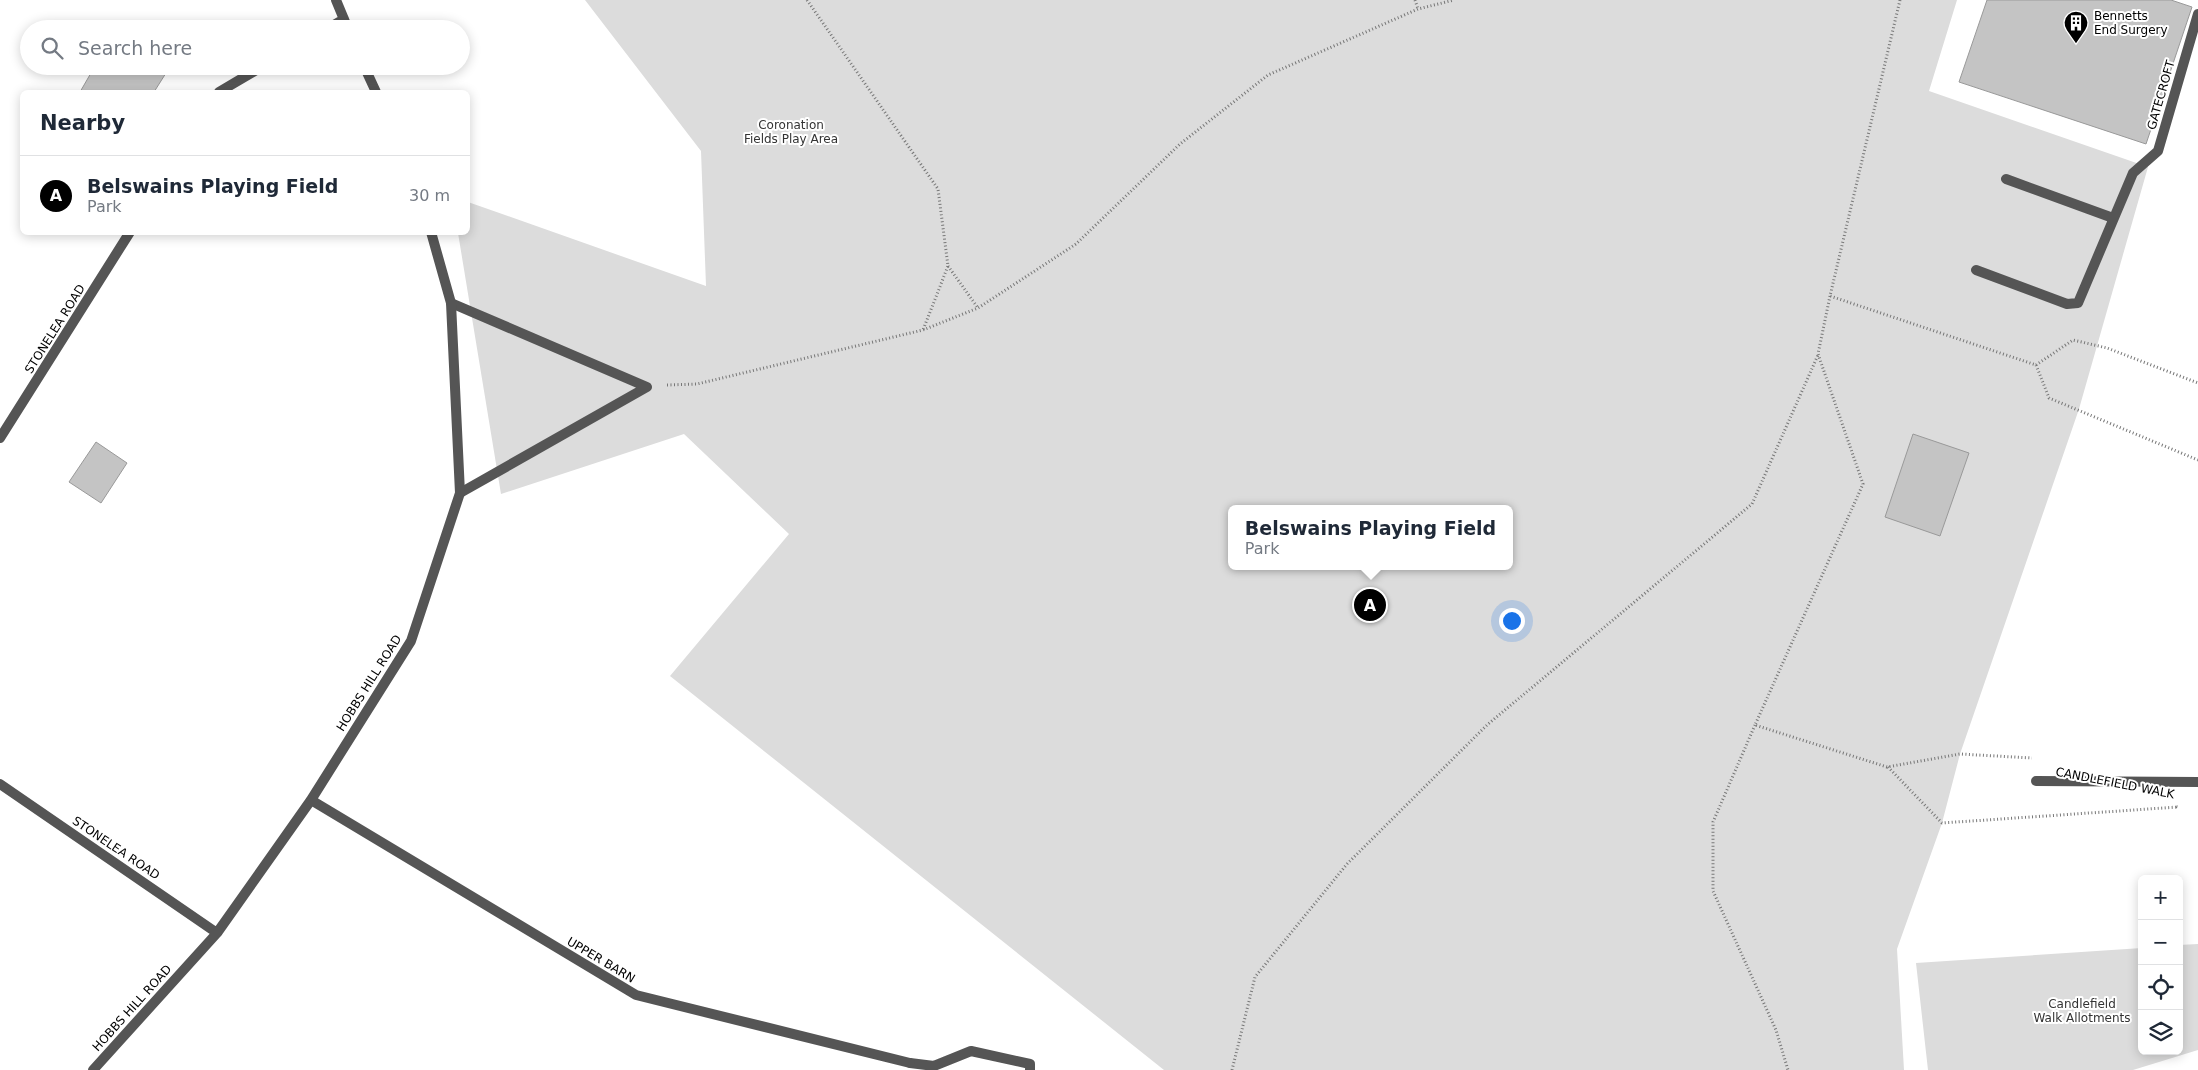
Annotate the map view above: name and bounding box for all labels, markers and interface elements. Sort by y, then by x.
place label: Bennetts End Surgery [2094,9,2168,37]
building icon: Bennetts End Surgery [2063,10,2089,44]
search box [20,20,470,75]
icon: search [38,34,66,62]
text: Search here [78,37,192,59]
street label: GATECROFT [2144,58,2178,131]
text: Nearby [40,111,125,135]
park label: Coronation Fields Play Area [744,118,838,146]
text: Belswains Playing Field [87,175,338,197]
text: A [50,186,62,205]
text: 30 m [409,186,450,205]
text: Park [87,197,122,216]
street label: STONELEA ROAD [22,282,88,376]
popup [1228,505,1513,570]
text: Belswains Playing Field [1245,517,1496,539]
text: Park [1245,539,1279,558]
pin: A [1354,586,1386,624]
your location [1499,608,1525,634]
street label: HOBBS HILL ROAD [334,632,404,734]
street label: CANDLEFIELD WALK [2054,765,2177,802]
street label: STONELEA ROAD [70,814,162,882]
map controls [2138,875,2183,1055]
button: + [2138,875,2183,920]
button: − [2138,920,2183,965]
street label: UPPER BARN [565,934,637,986]
street label: HOBBS HILL ROAD [90,962,174,1054]
button: locate [2138,965,2183,1010]
park label: Candlefield Walk Allotments [2033,997,2131,1025]
button: layers [2138,1010,2183,1055]

